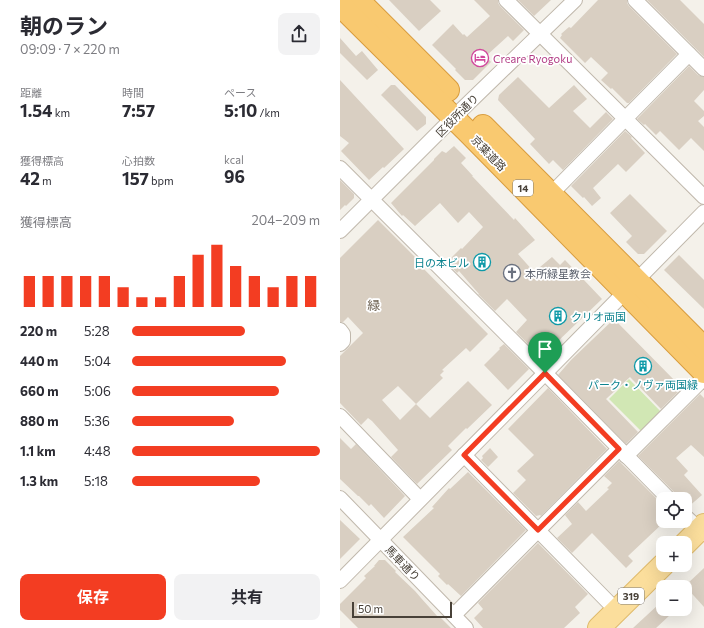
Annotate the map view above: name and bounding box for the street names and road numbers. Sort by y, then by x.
street label: 区役所通り [433,91,481,139]
street label: 京葉道路 [469,133,509,173]
road number: 14 [513,180,533,196]
street label: 馬車通り [383,543,423,583]
road number: 319 [618,588,644,604]

